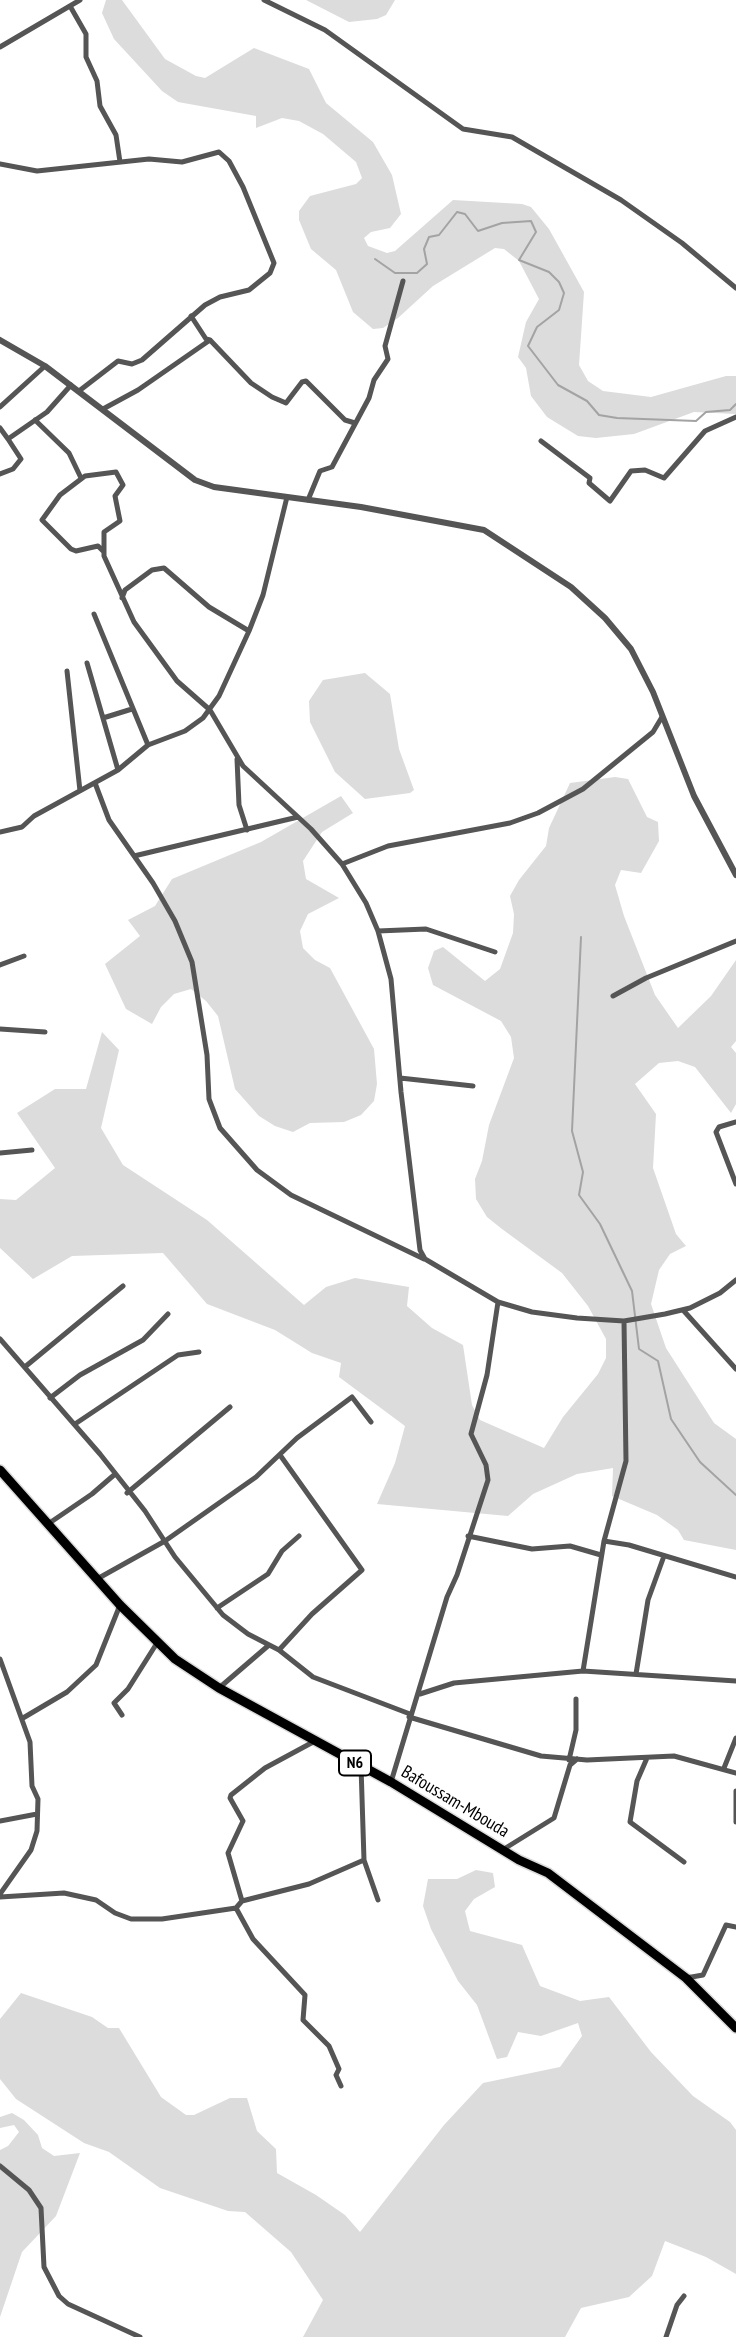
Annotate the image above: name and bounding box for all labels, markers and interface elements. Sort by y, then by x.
road number: N6 [339,1750,371,1776]
street label: Bafoussam-Mbouda [397,1761,513,1843]

